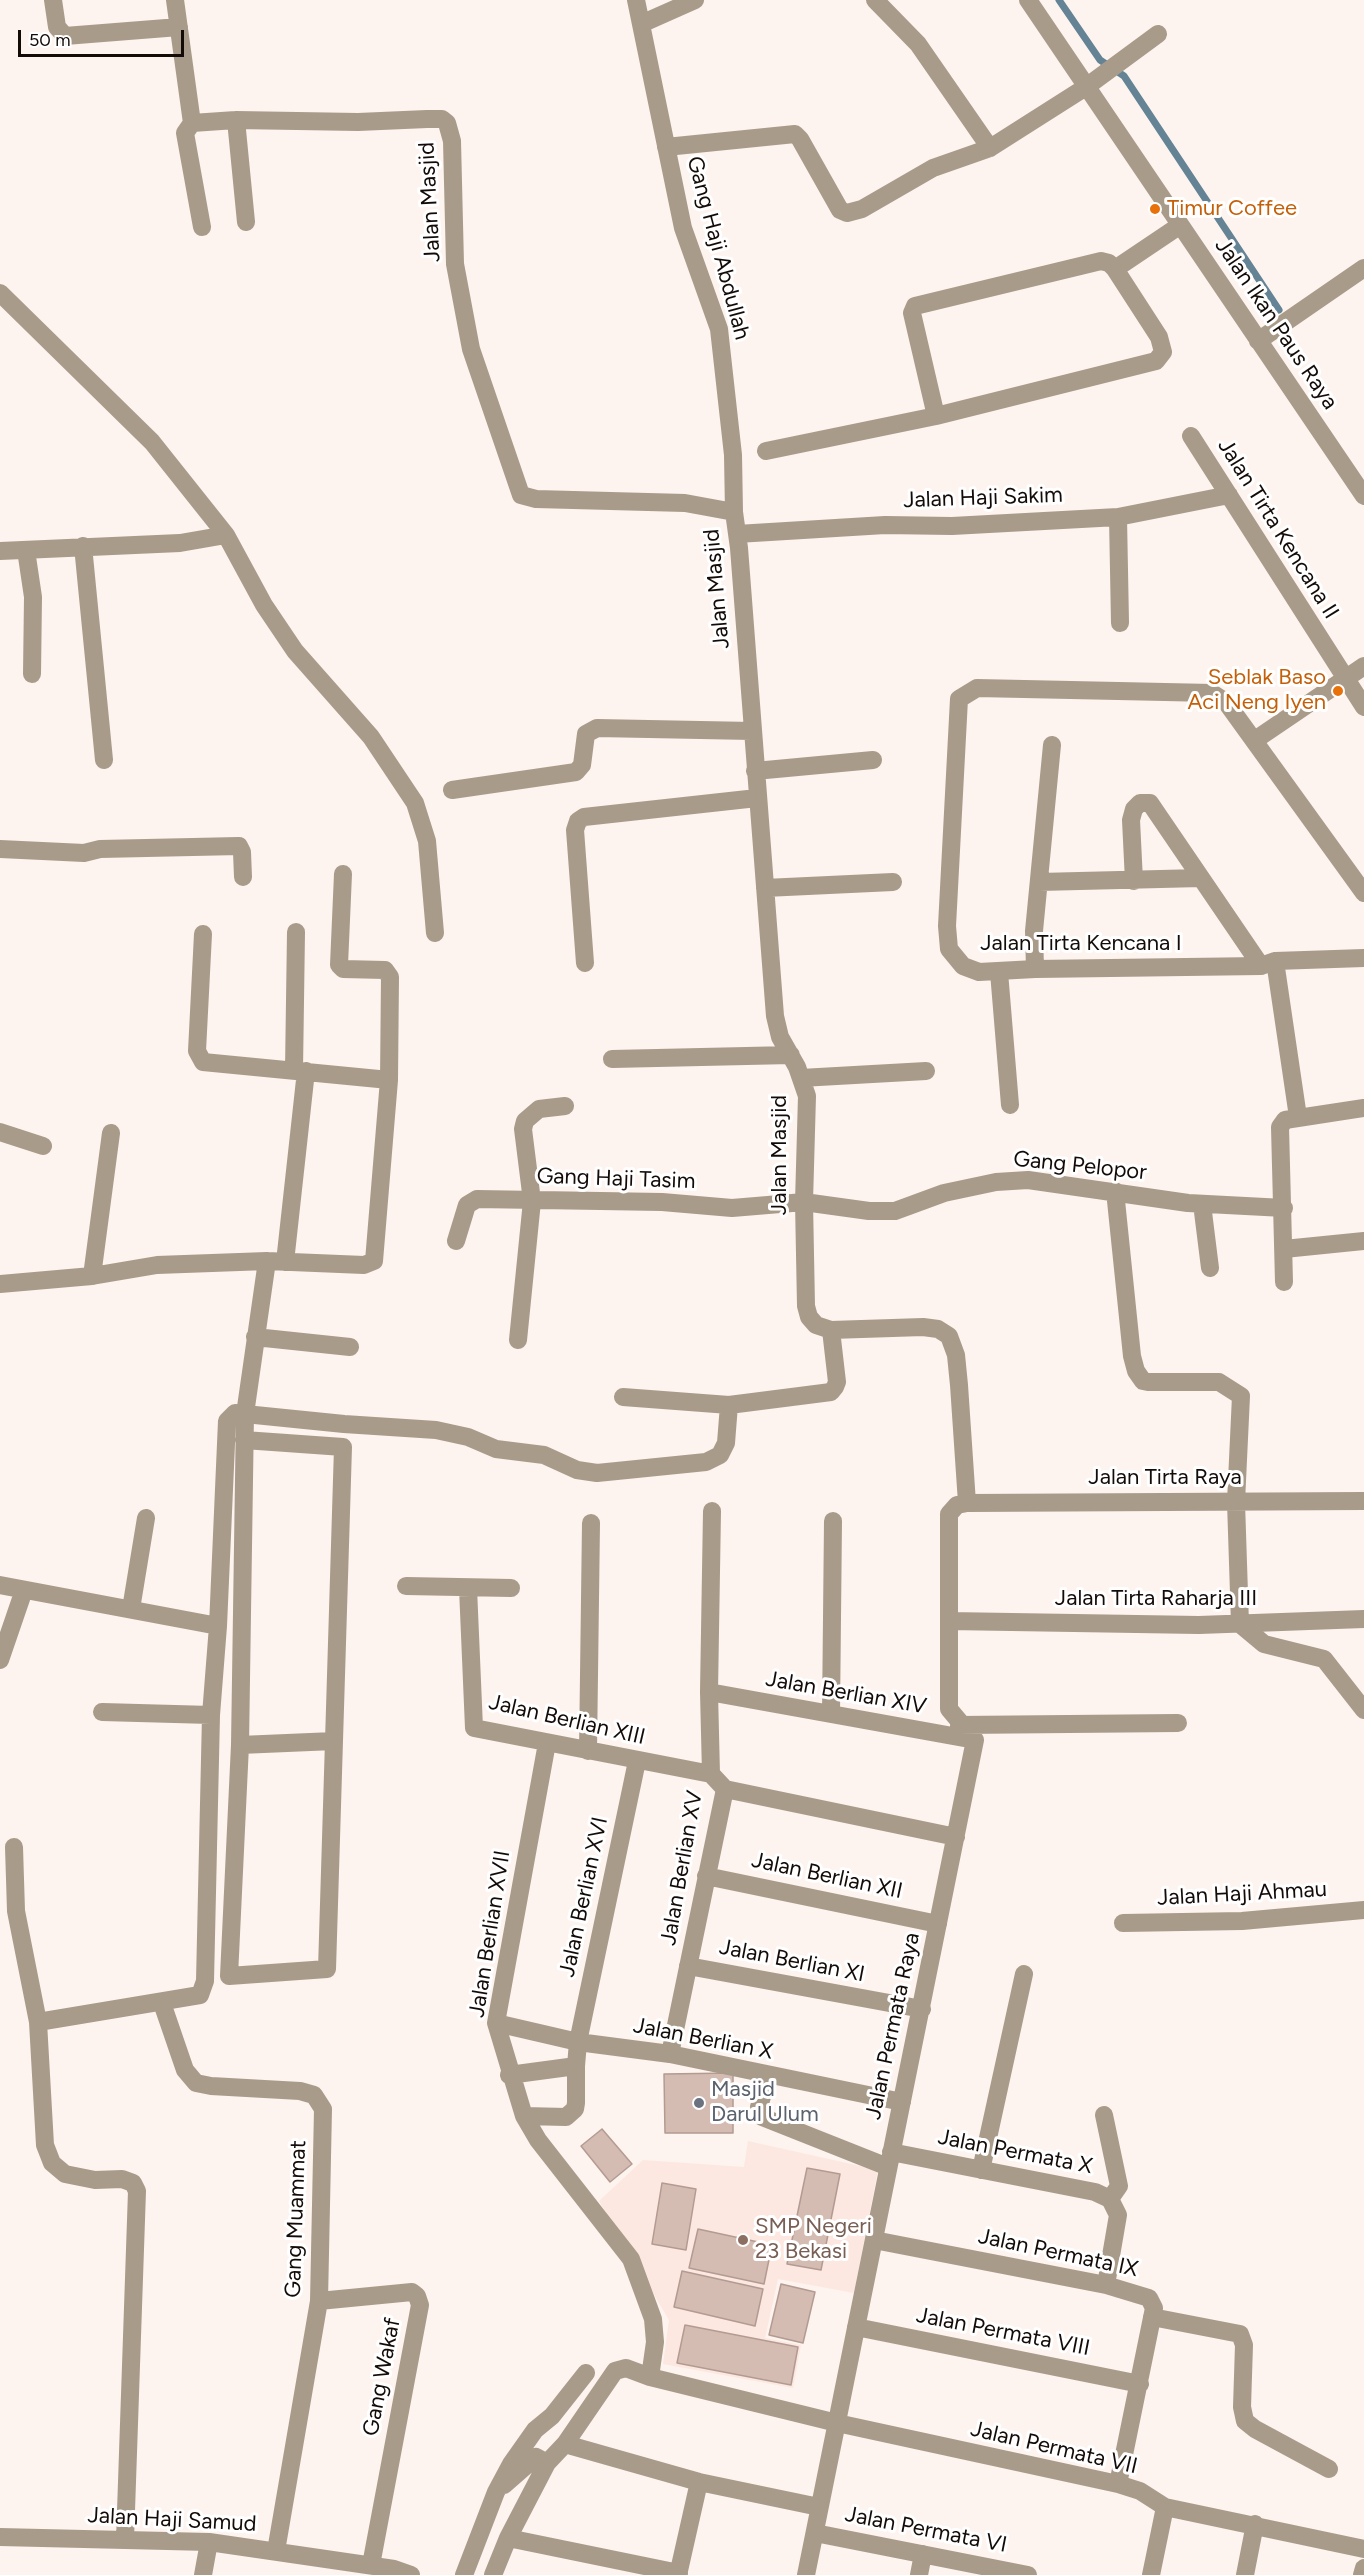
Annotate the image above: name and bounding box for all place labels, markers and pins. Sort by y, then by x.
place label: Timur Coffee [1167,196,1297,222]
marker: Timur Coffee [1148,202,1162,216]
place label: Seblak Baso Aci Neng Iyen [1188,665,1326,716]
marker: Seblak Baso Aci Neng Iyen [1331,684,1345,698]
place label: Masjid Darul Ulum [711,2077,819,2128]
marker: Masjid Darul Ulum [692,2096,706,2110]
place label: SMP Negeri 23 Bekasi [755,2214,872,2266]
marker: SMP Negeri 23 Bekasi [736,2233,750,2247]

